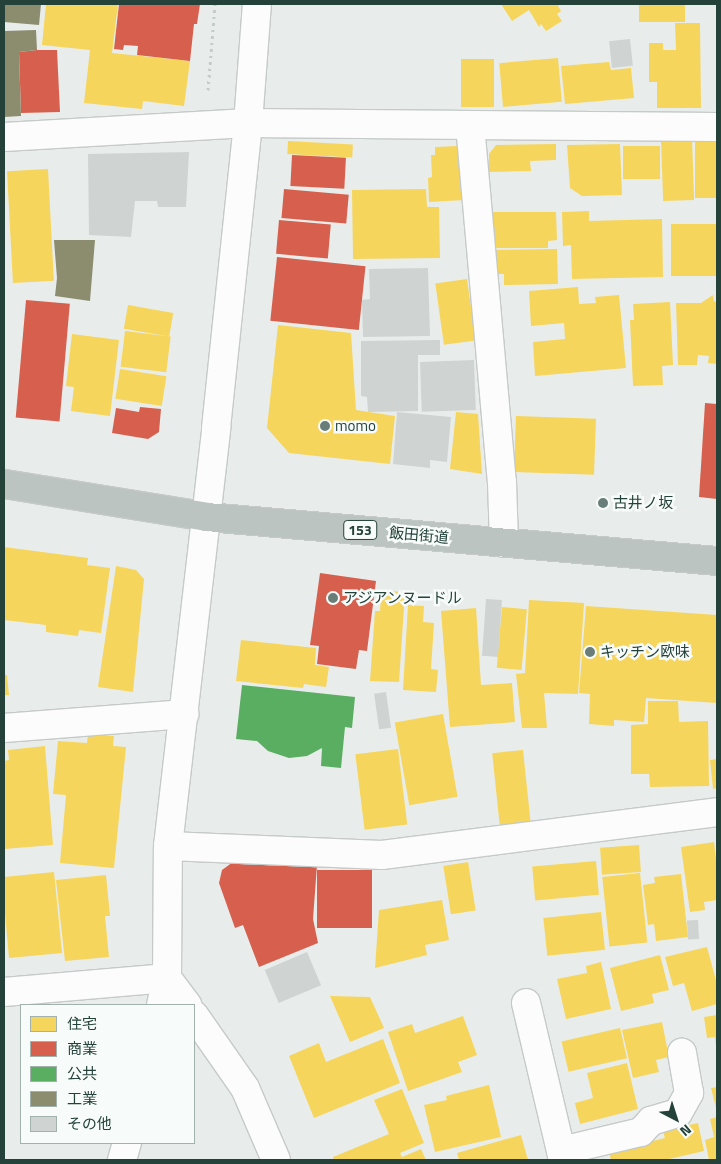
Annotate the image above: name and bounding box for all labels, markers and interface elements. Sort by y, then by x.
place label: momo [335,417,376,435]
marker: momo [319,420,331,432]
place label: 古井ノ坂 [613,494,673,512]
marker: 古井ノ坂 [597,497,609,509]
road number: 153 [342,518,378,542]
street label: 飯田街道 [388,523,450,547]
place label: アジアンヌードル [343,589,463,607]
marker: アジアンヌードル [327,592,339,604]
place label: キッチン欧味 [600,643,690,661]
marker: キッチン欧味 [584,646,596,658]
legend [20,1004,195,1144]
text: 住宅 [67,1012,97,1035]
text: 商業 [67,1037,97,1060]
text: 公共 [67,1062,97,1085]
text: 工業 [67,1087,97,1110]
north arrow [651,1094,701,1144]
text: その他 [67,1112,112,1135]
text: N [676,1120,696,1142]

